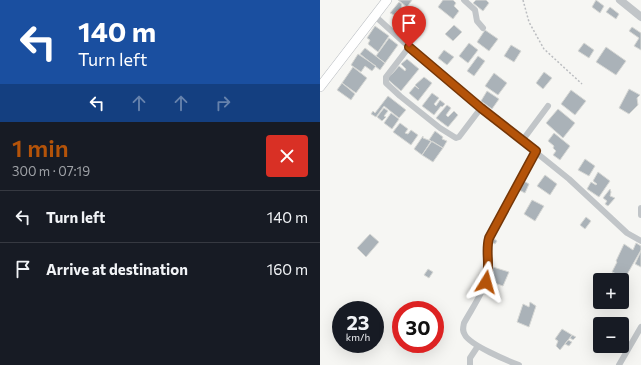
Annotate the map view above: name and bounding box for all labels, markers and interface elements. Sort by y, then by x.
pin [392,6,426,47]
icon: arrive [398,12,420,34]
text: 140 m [78,14,156,48]
icon: left [12,16,64,68]
text: Turn left [78,48,147,70]
icon: left [86,92,108,114]
icon: ahead [128,92,150,114]
icon: ahead [170,92,192,114]
icon: right [212,92,234,114]
text: 1 min [12,133,69,162]
button: close [266,135,308,177]
text: 300 m · 07:19 [12,163,90,179]
icon: left [12,206,34,228]
text: Turn left [46,208,105,226]
text: 140 m [267,208,308,226]
icon: arrive [12,258,34,280]
text: Arrive at destination [46,260,188,278]
text: 160 m [267,260,308,278]
position arrow [465,261,507,303]
map controls [593,273,629,353]
button: + [593,273,629,309]
speed limit sign: 30 [392,301,444,353]
text: 23 [346,310,370,334]
button: − [593,317,629,353]
text: km/h [346,331,370,343]

